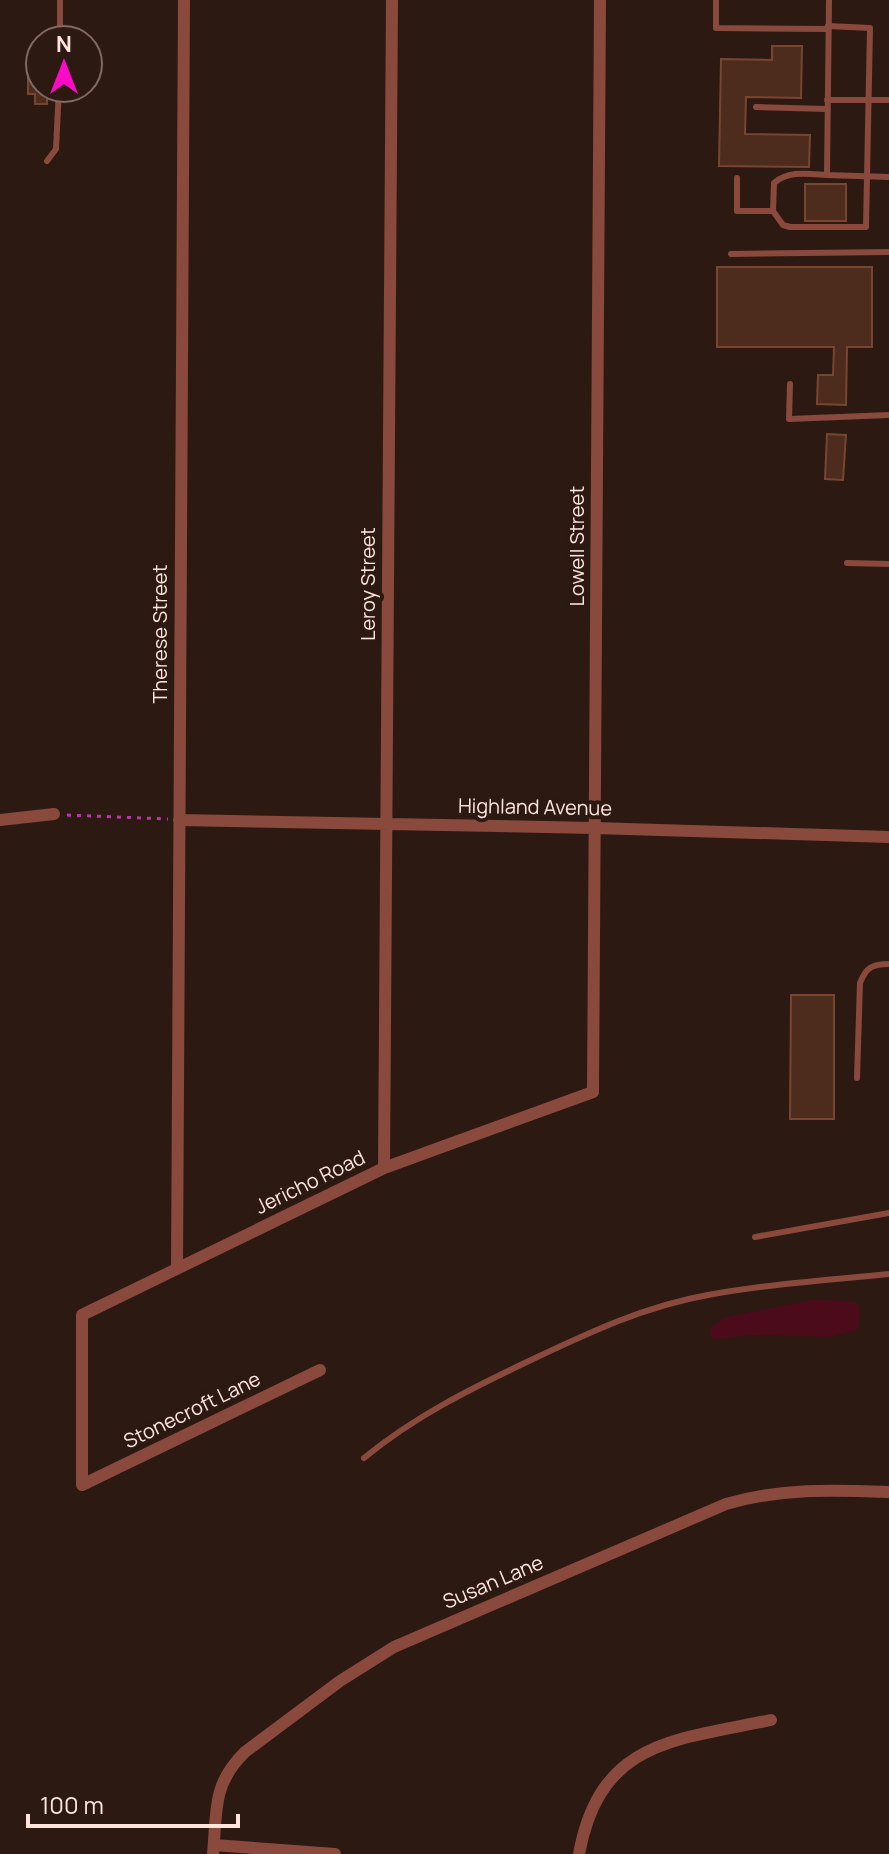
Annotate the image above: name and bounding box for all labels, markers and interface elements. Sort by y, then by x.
north arrow [24,24,104,104]
text: N [56,29,72,59]
street label: Lowell Street [563,486,590,606]
street label: Leroy Street [354,527,381,641]
street label: Therese Street [146,564,173,704]
street label: Highland Avenue [458,792,612,821]
street label: Jericho Road [250,1143,369,1220]
street label: Stonecroft Lane [119,1365,265,1454]
street label: Susan Lane [438,1548,547,1615]
scale bar [28,1778,238,1828]
text: 100 m [40,1788,104,1821]

